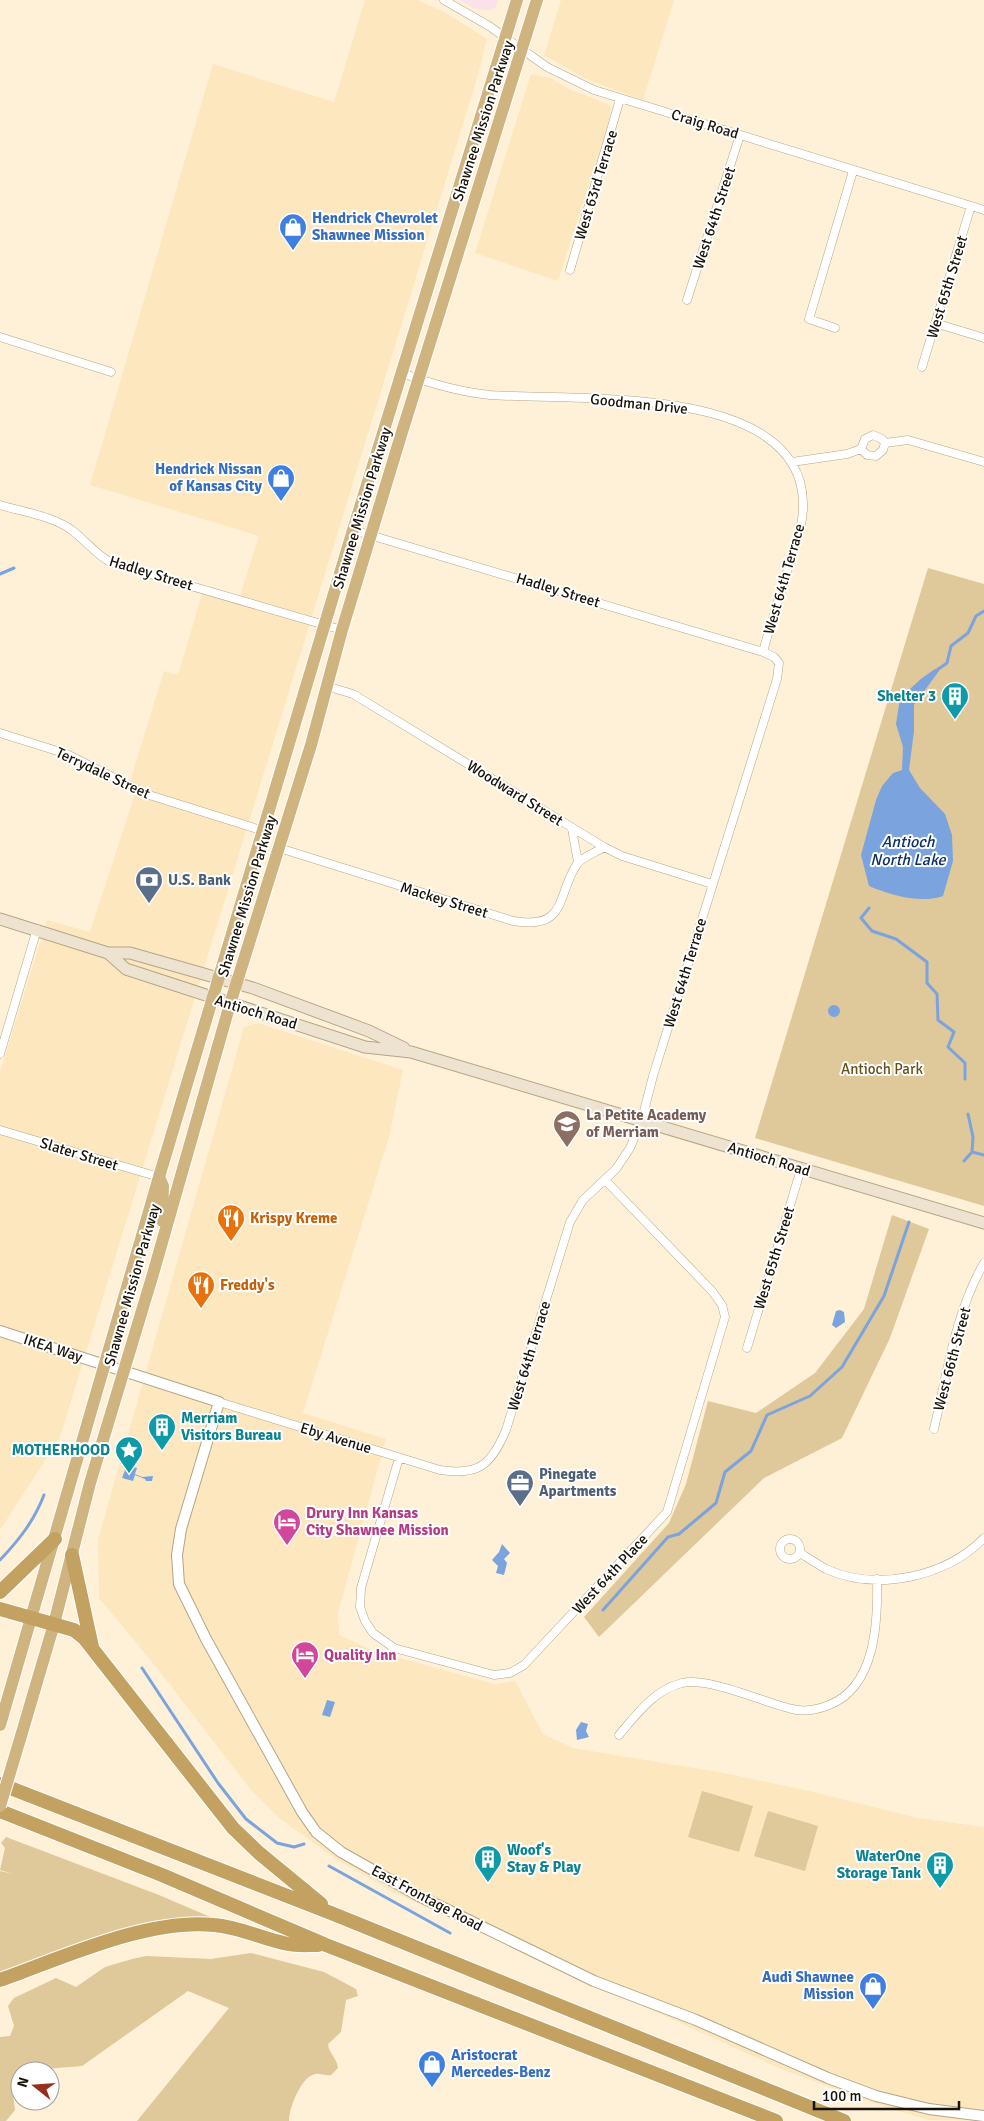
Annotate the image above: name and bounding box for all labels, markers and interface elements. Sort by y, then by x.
street label: Shawnee Mission Parkway [448,38,518,204]
street label: Craig Road [669,105,741,143]
street label: West 63rd Terrace [571,128,621,242]
street label: West 64th Street [689,164,739,272]
place label: Hendrick Chevrolet Shawnee Mission [312,209,438,244]
shop icon: Hendrick Chevrolet Shawnee Mission [278,212,308,251]
street label: West 65th Street [923,233,971,341]
street label: Goodman Drive [589,390,689,418]
street label: Shawnee Mission Parkway [329,425,395,591]
place label: Hendrick Nissan of Kansas City [155,460,263,495]
shop icon: Hendrick Nissan of Kansas City [266,463,296,502]
street label: West 64th Terrace [760,522,808,636]
street label: Hadley Street [107,552,195,594]
street label: Hadley Street [514,569,602,611]
building icon: Shelter 3 [940,681,970,720]
place label: Shelter 3 [877,687,936,705]
street label: Terrydale Street [53,743,153,803]
street label: Woodward Street [464,756,566,830]
street label: Shawnee Mission Parkway [214,813,280,979]
water label: Antioch North Lake [870,832,947,870]
bank icon: U.S. Bank [134,865,164,904]
place label: U.S. Bank [168,871,231,889]
street label: Mackey Street [398,878,490,922]
street label: West 64th Terrace [660,916,710,1030]
street label: Antioch Road [213,991,299,1033]
park label: Antioch Park [841,1060,923,1078]
place label: La Petite Academy of Merriam [586,1106,707,1141]
school or university icon: La Petite Academy of Merriam [552,1109,582,1148]
street label: Slater Street [38,1134,120,1174]
street label: Antioch Road [726,1138,812,1180]
street label: Shawnee Mission Parkway [100,1202,164,1368]
restaurant icon: Krispy Kreme [216,1203,246,1242]
street label: West 65th Street [750,1204,798,1312]
place label: Krispy Kreme [250,1209,338,1227]
restaurant icon: Freddy's [186,1270,216,1309]
place label: Freddy's [220,1276,275,1294]
street label: West 64th Terrace [504,1299,554,1413]
street label: West 66th Street [929,1305,975,1413]
street label: IKEA Way [21,1330,85,1366]
place label: Merriam Visitors Bureau [181,1409,281,1444]
building icon: Merriam Visitors Bureau [147,1412,177,1451]
street label: Eby Avenue [298,1419,374,1457]
place icon: MOTHERHOOD [114,1435,144,1474]
place label: MOTHERHOOD [12,1441,110,1459]
place label: Pinegate Apartments [539,1465,617,1500]
office icon: Pinegate Apartments [505,1468,535,1507]
place label: Drury Inn Kansas City Shawnee Mission [306,1504,449,1539]
hotel icon: Drury Inn Kansas City Shawnee Mission [272,1507,302,1546]
street label: West 64th Place [568,1530,652,1618]
hotel icon: Quality Inn [290,1640,320,1679]
place label: Quality Inn [324,1646,397,1664]
place label: Woof's Stay & Play [507,1841,581,1876]
building icon: Woof's Stay & Play [473,1844,503,1883]
place label: WaterOne Storage Tank [837,1847,921,1882]
building icon: WaterOne Storage Tank [925,1850,955,1889]
street label: East Frontage Road [368,1861,486,1935]
place label: Audi Shawnee Mission [762,1968,854,2003]
shop icon: Audi Shawnee Mission [858,1971,888,2010]
place label: Aristocrat Mercedes-Benz [451,2046,551,2081]
shop icon: Aristocrat Mercedes-Benz [417,2049,447,2088]
north arrow [10,2061,60,2111]
text: N [13,2075,33,2089]
scale bar [814,2078,959,2110]
text: 100 m [822,2087,862,2105]

